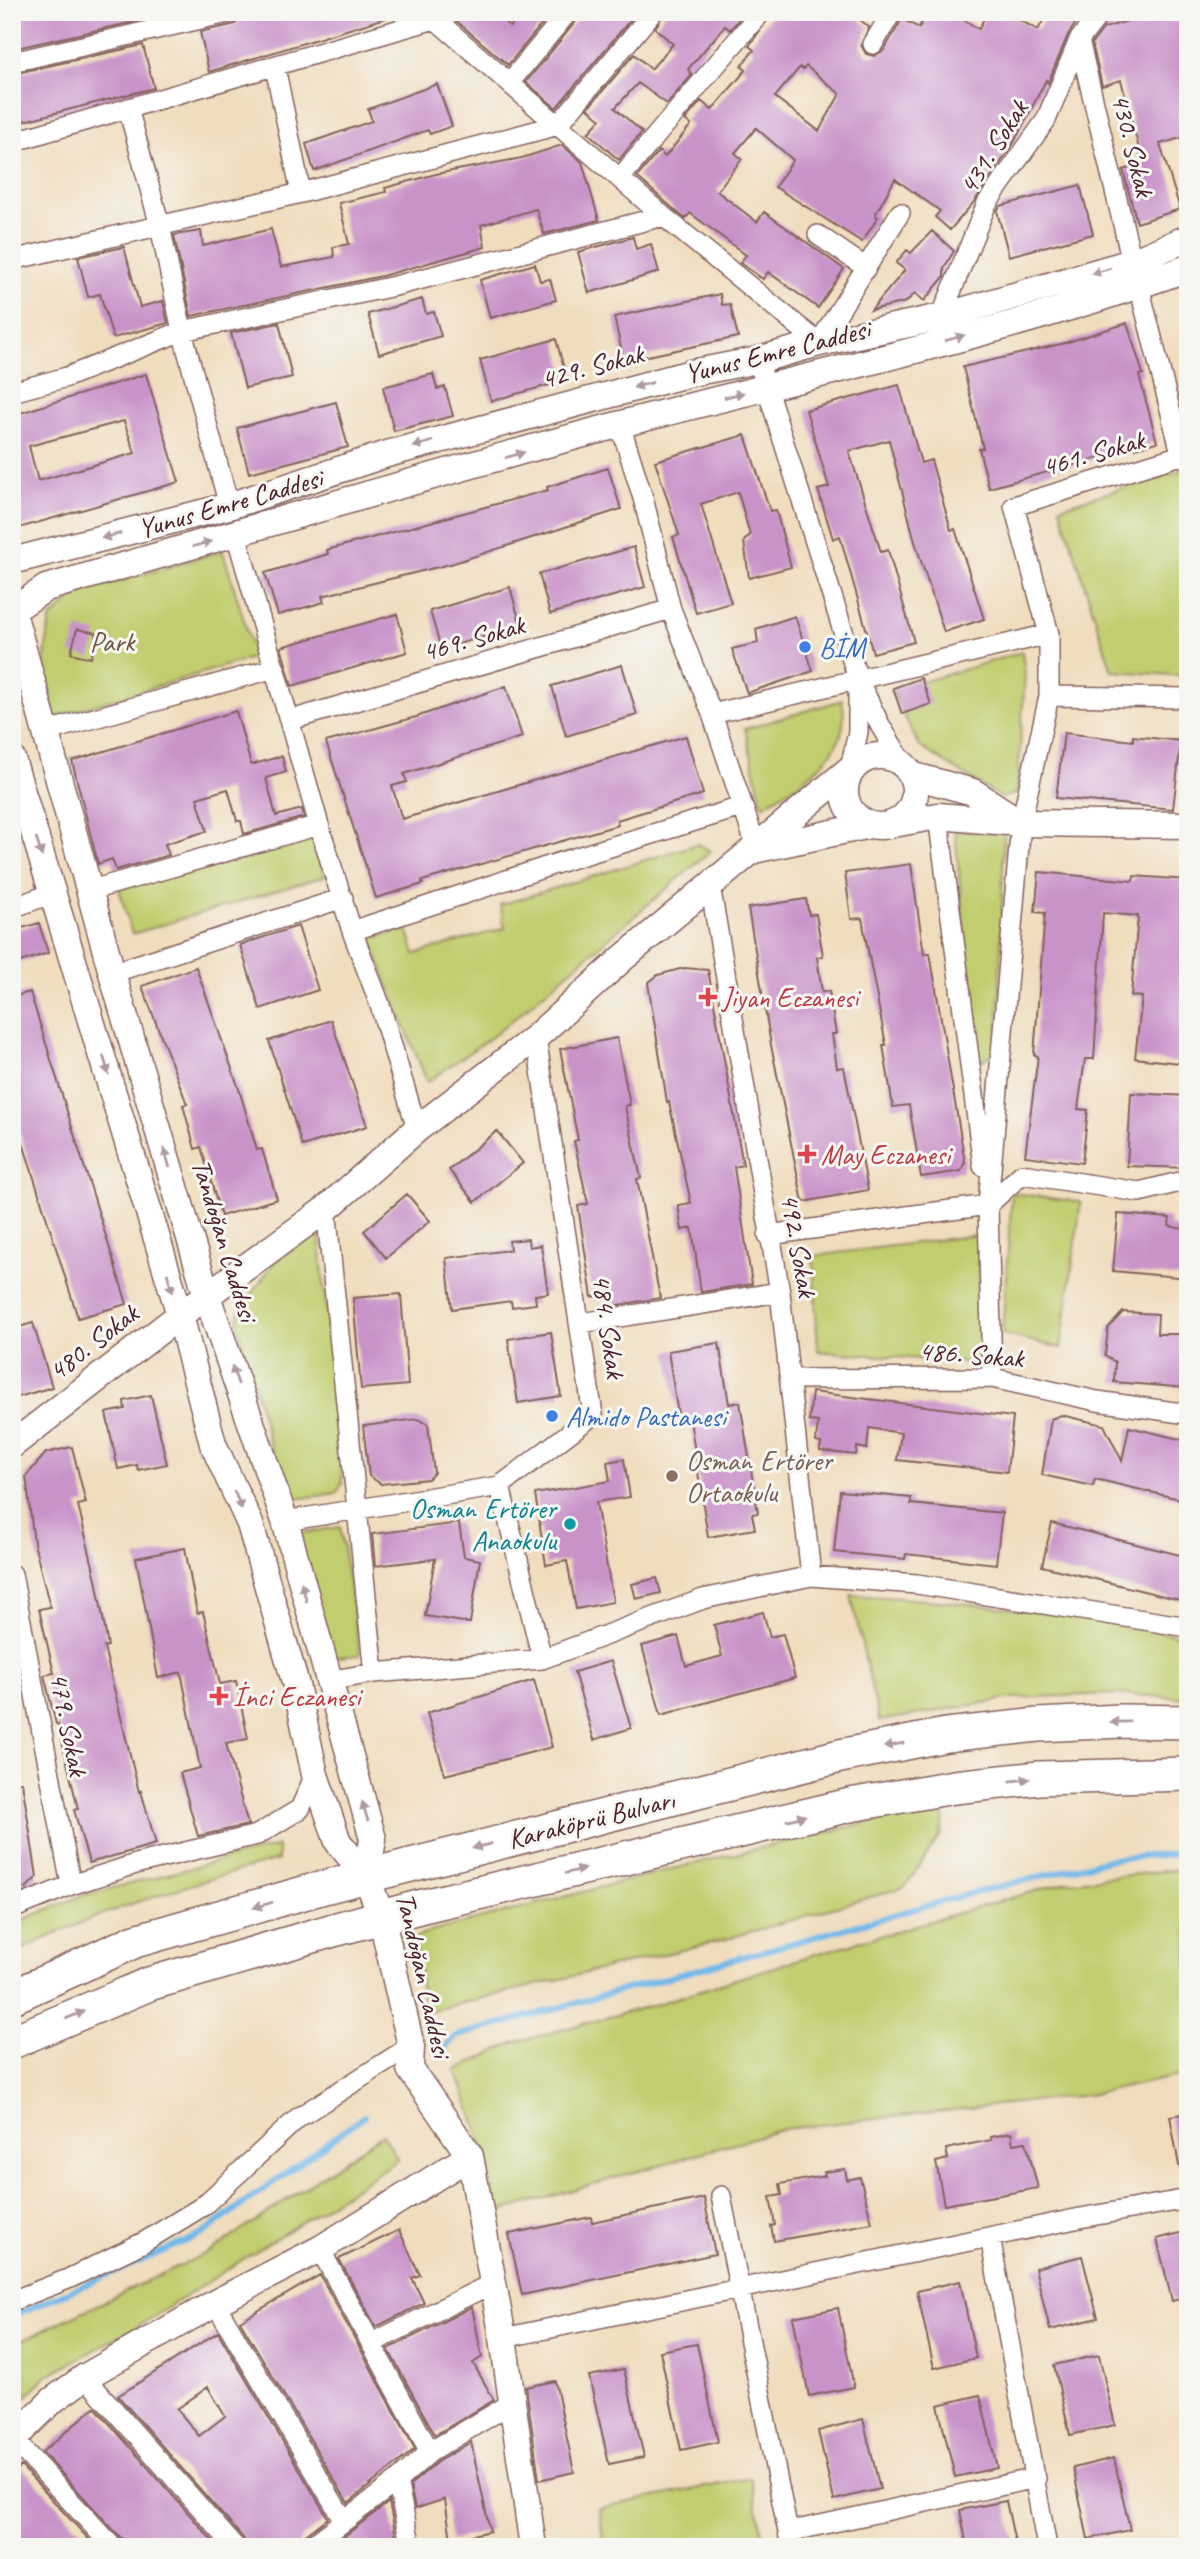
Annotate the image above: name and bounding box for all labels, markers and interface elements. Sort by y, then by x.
street label: 430. Sokak [1103,90,1163,202]
street label: 431. Sokak [950,92,1037,201]
one-way arrow [1090,266,1111,276]
street label: Yunus Emre Caddesi [681,310,877,391]
one-way arrow [944,332,966,343]
street label: 429. Sokak [537,335,649,396]
one-way arrow [632,380,654,391]
one-way arrow [723,389,745,400]
street label: 461. Sokak [1038,421,1150,484]
one-way arrow [412,439,434,450]
one-way arrow [504,449,526,460]
street label: Yunus Emre Caddesi [134,459,330,546]
one-way arrow [100,531,122,542]
one-way arrow [192,538,213,548]
street label: 469. Sokak [418,606,530,669]
park label: Park [90,624,136,659]
place label: BİM [819,630,868,665]
marker: BİM [797,639,813,655]
one-way arrow [35,837,45,858]
place label: Jiyan Eczanesi [720,980,862,1015]
marker: Jiyan Eczanesi [700,989,716,1005]
one-way arrow [102,1055,112,1076]
place label: May Eczanesi [821,1137,954,1172]
marker: May Eczanesi [799,1146,815,1162]
one-way arrow [161,1147,171,1168]
street label: Tandoğan Caddesi [184,1155,267,1329]
street label: 492. Sokak [773,1190,826,1301]
street label: 484. Sokak [584,1272,634,1382]
one-way arrow [166,1273,176,1294]
street label: 480. Sokak [41,1295,147,1388]
street label: 486. Sokak [917,1333,1026,1375]
one-way arrow [229,1365,240,1386]
place label: Almido Pastanesi [566,1399,729,1434]
marker: Almido Pastanesi [544,1408,560,1424]
place label: Osman Ertörer Ortaokulu [686,1443,834,1510]
marker: Osman Ertörer Ortaokulu [664,1468,680,1484]
one-way arrow [233,1489,244,1510]
place label: Osman Ertörer Anaokulu [410,1491,558,1558]
marker: Osman Ertörer Anaokulu [562,1516,578,1532]
one-way arrow [298,1581,309,1603]
street label: 479. Sokak [42,1669,97,1781]
place label: İnci Eczanesi [233,1679,364,1714]
marker: İnci Eczanesi [211,1688,227,1704]
one-way arrow [1108,1716,1130,1727]
one-way arrow [883,1740,905,1751]
one-way arrow [1010,1774,1032,1785]
street label: Karaköprü Bulvarı [504,1781,679,1857]
one-way arrow [359,1800,369,1821]
one-way arrow [786,1813,808,1824]
one-way arrow [471,1841,493,1852]
one-way arrow [564,1865,586,1876]
street label: Tandoğan Caddesi [388,1889,461,2064]
one-way arrow [252,1900,273,1910]
one-way arrow [65,2009,85,2021]

